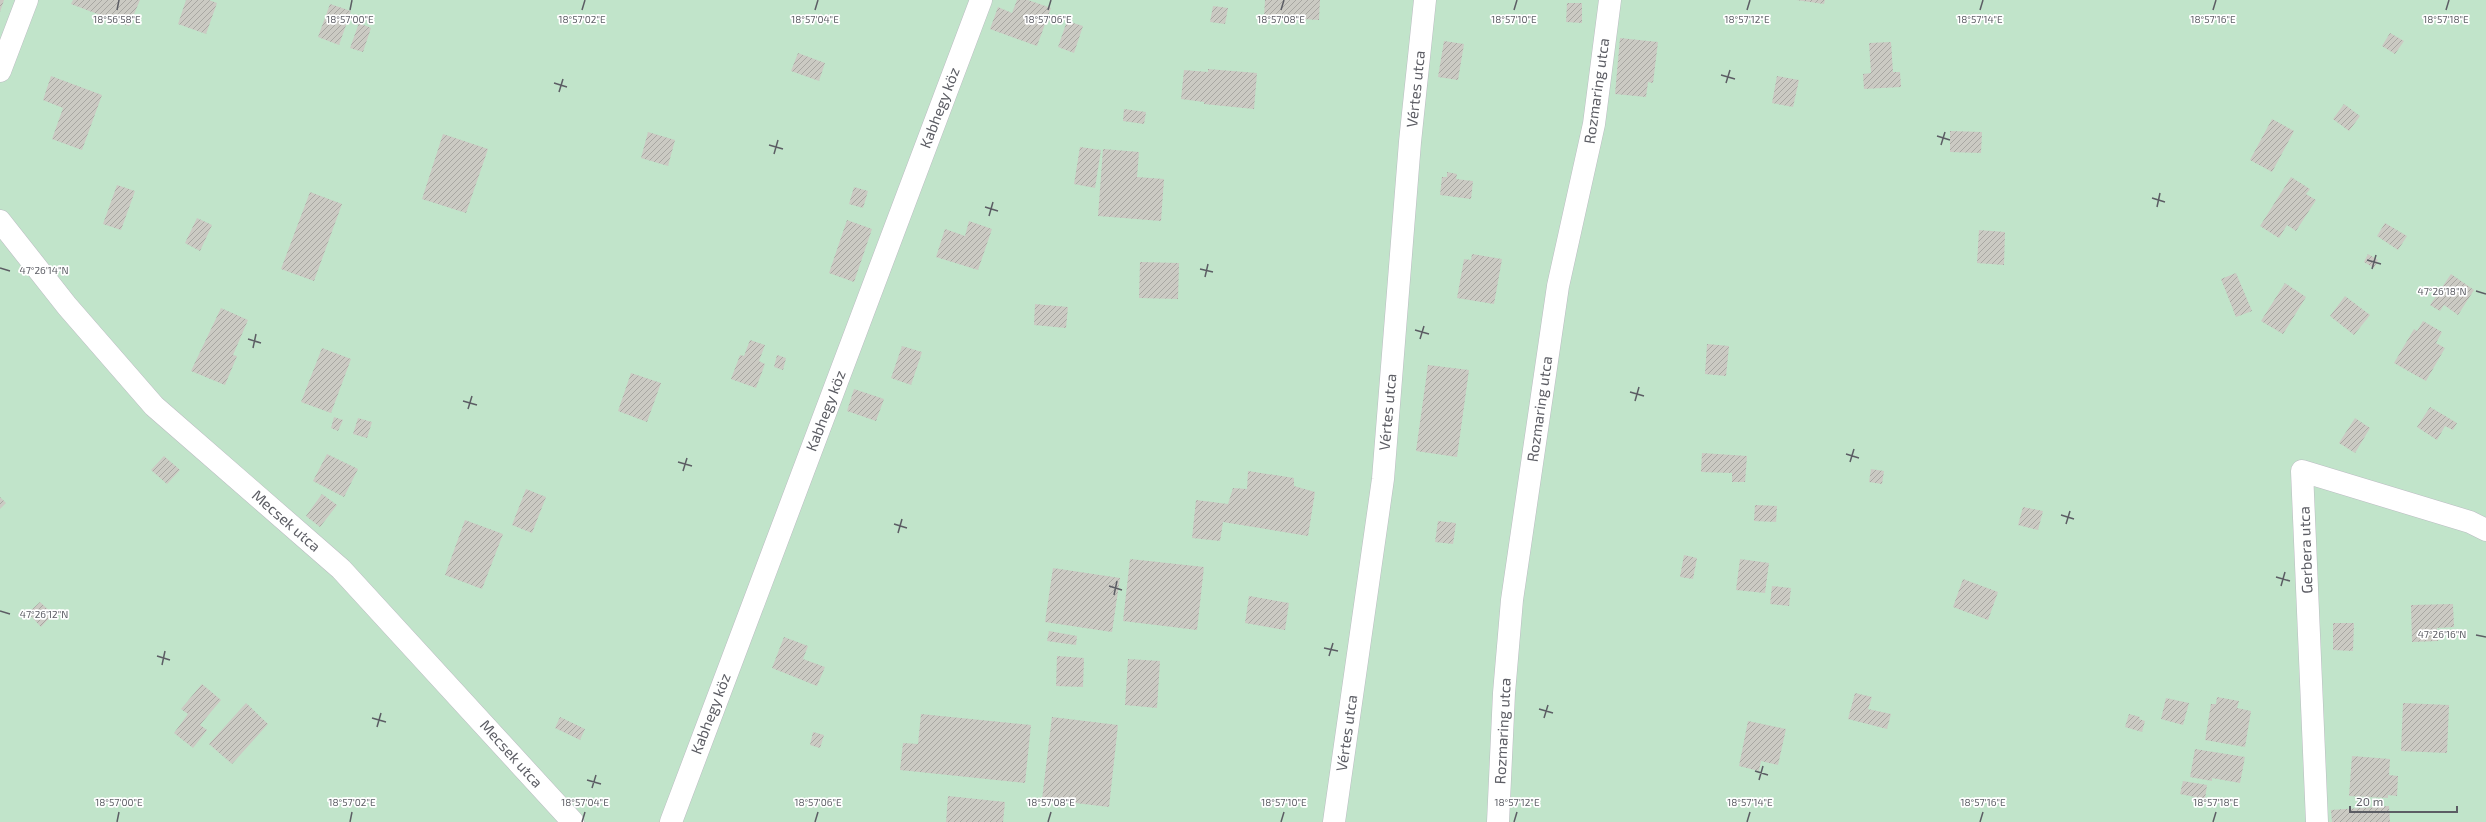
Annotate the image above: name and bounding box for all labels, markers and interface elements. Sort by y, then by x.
text: 18°56'58"E [93,13,141,25]
text: 18°57'00"E [326,13,374,25]
text: 18°57'02"E [558,13,606,25]
text: 18°57'04"E [791,13,839,25]
text: 18°57'06"E [1024,13,1072,25]
text: 18°57'08"E [1257,13,1305,25]
text: 18°57'10"E [1491,13,1537,25]
text: 18°57'12"E [1725,13,1770,25]
text: 18°57'14"E [1957,13,2003,25]
text: 18°57'16"E [2190,13,2236,25]
text: 18°57'18"E [2423,13,2469,25]
street label: Rozmaring utca [1580,37,1612,145]
street label: Vértes utca [1402,50,1428,128]
street label: Kabhegy köz [915,65,963,151]
text: 47°26'14"N [20,264,69,276]
text: 47°26'18"N [2418,285,2466,297]
street label: Rozmaring utca [1523,355,1555,463]
street label: Kabhegy köz [801,368,849,454]
street label: Vértes utca [1375,373,1399,451]
street label: Mecsek utca [249,486,325,555]
street label: Gerbera utca [2294,506,2316,594]
text: 47°26'12"N [20,608,68,620]
text: 47°26'16"N [2418,628,2466,640]
street label: Kabhegy köz [686,671,734,757]
street label: Rozmaring utca [1490,677,1514,785]
street label: Vértes utca [1332,693,1360,772]
street label: Mecsek utca [477,716,547,791]
scale bar [2350,788,2457,814]
text: 20 m [2356,794,2383,808]
text: 18°57'00"E [95,796,143,808]
text: 18°57'02"E [328,796,376,808]
text: 18°57'04"E [561,796,609,808]
text: 18°57'06"E [794,796,842,808]
text: 18°57'08"E [1027,796,1075,808]
text: 18°57'10"E [1261,796,1307,808]
text: 18°57'12"E [1495,796,1540,808]
text: 18°57'14"E [1727,796,1773,808]
text: 18°57'16"E [1960,796,2006,808]
text: 18°57'18"E [2193,796,2239,808]

